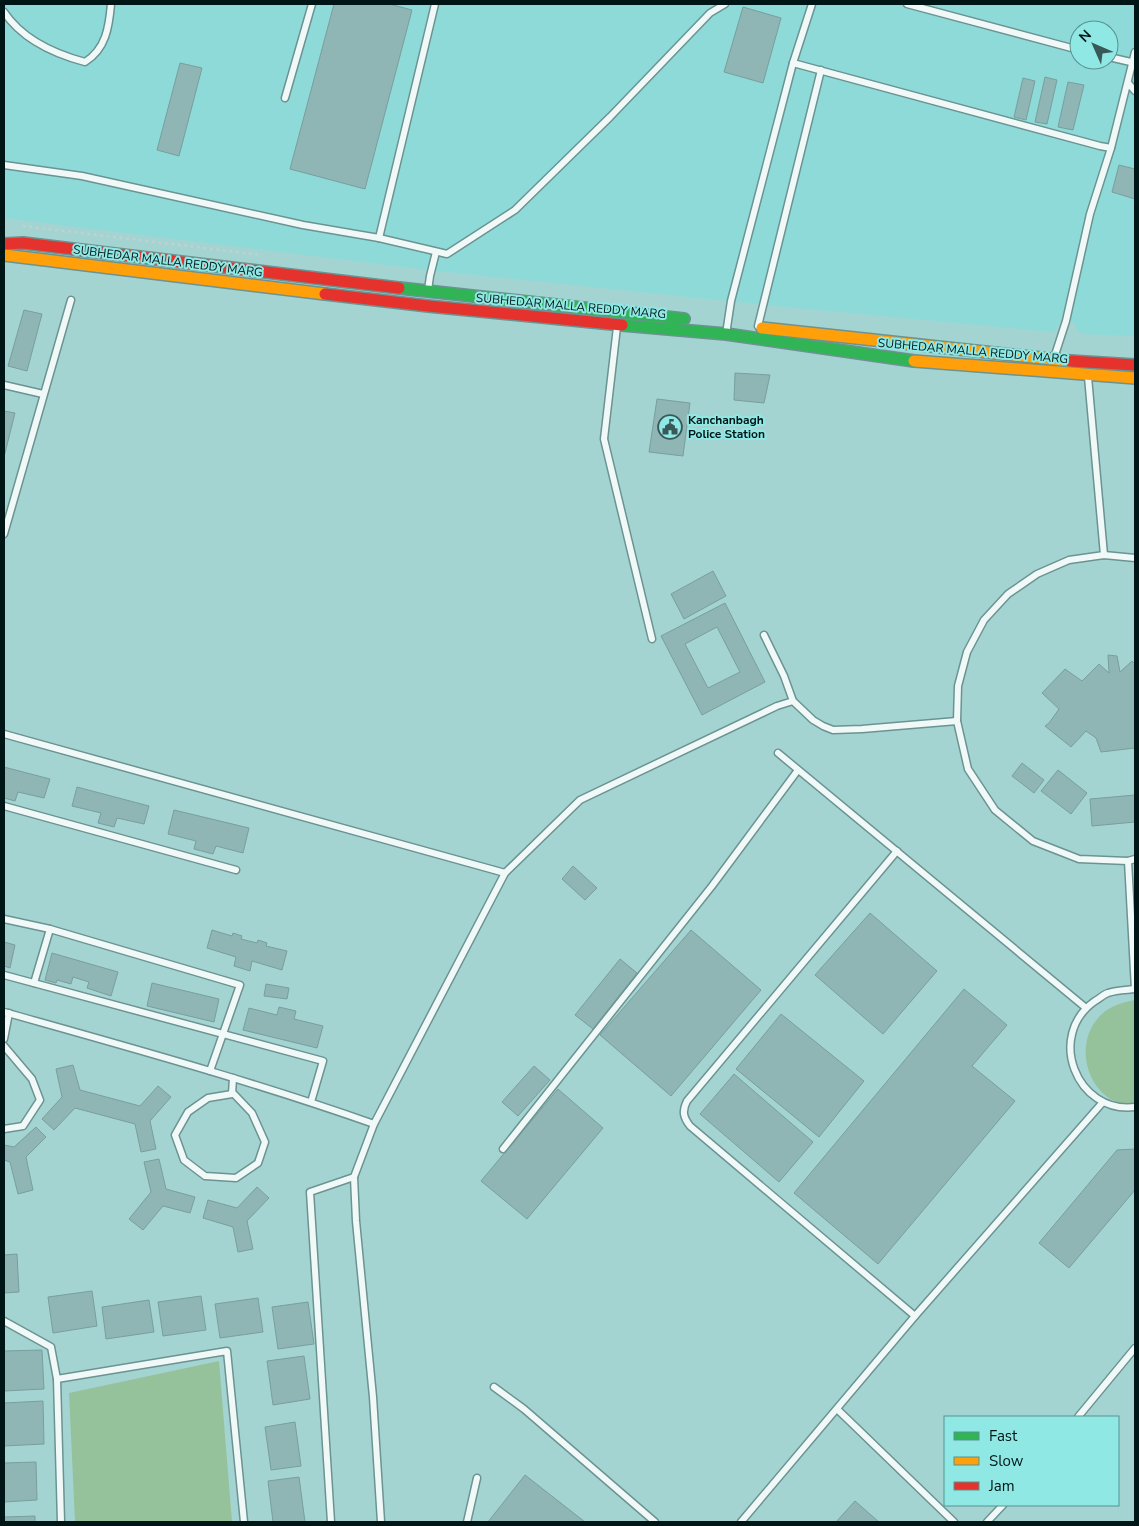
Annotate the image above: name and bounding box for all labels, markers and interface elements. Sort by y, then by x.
north arrow [1069,20,1119,70]
text: N [1075,26,1096,47]
street label: SUBHEDAR MALLA REDDY MARG [72,241,264,281]
street label: SUBHEDAR MALLA REDDY MARG [475,290,667,322]
street label: SUBHEDAR MALLA REDDY MARG [877,335,1069,367]
place label: Kanchanbagh Police Station [688,412,765,442]
public building icon: Kanchanbagh Police Station [657,414,683,440]
legend [944,1416,1119,1506]
text: Fast [989,1426,1018,1446]
text: Slow [989,1451,1024,1471]
text: Jam [988,1476,1015,1496]

